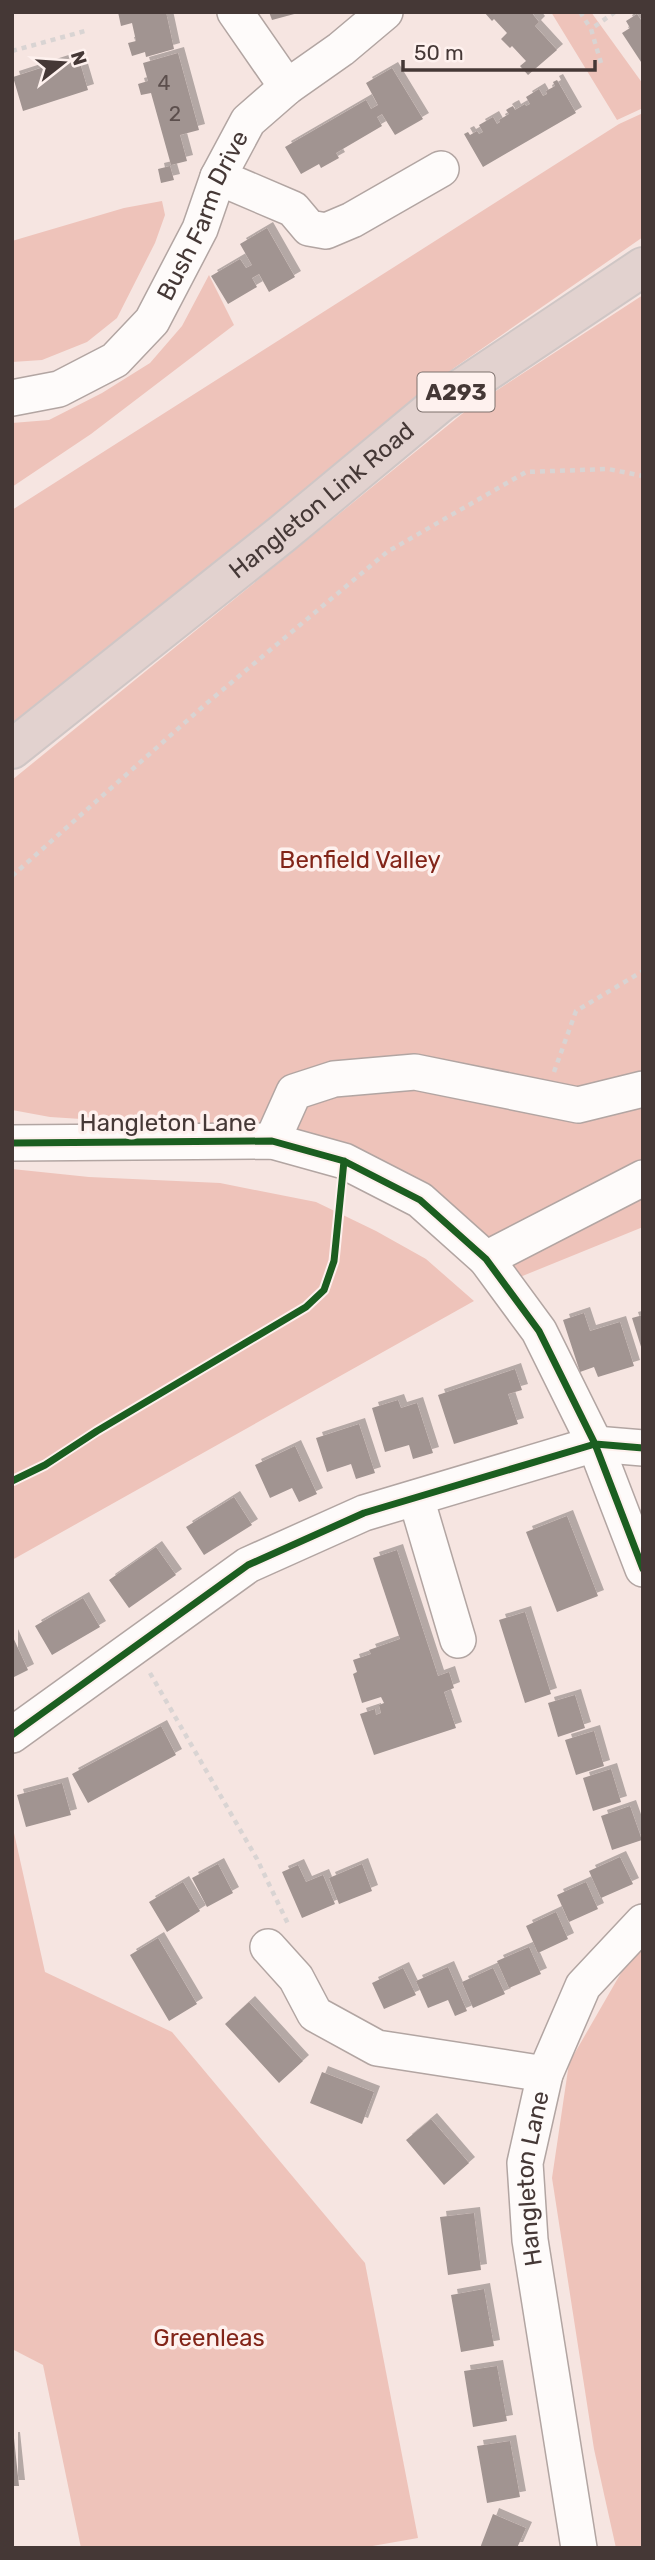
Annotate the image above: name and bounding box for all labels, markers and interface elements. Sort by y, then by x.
north arrow [28,28,98,98]
scale bar [403,28,596,72]
text: 50 m [414,40,464,65]
text: N [66,48,92,68]
house number: 4 [157,70,171,95]
house number: 2 [169,101,181,126]
street label: Bush Farm Drive [151,126,254,305]
road number: A293 [418,372,494,412]
street label: Hangleton Link Road [224,416,420,585]
park label: Benfield Valley [279,846,441,874]
street label: Hangleton Lane [80,1109,256,1137]
street label: Hangleton Lane [511,2088,555,2268]
park label: Greenleas [153,2324,265,2352]

